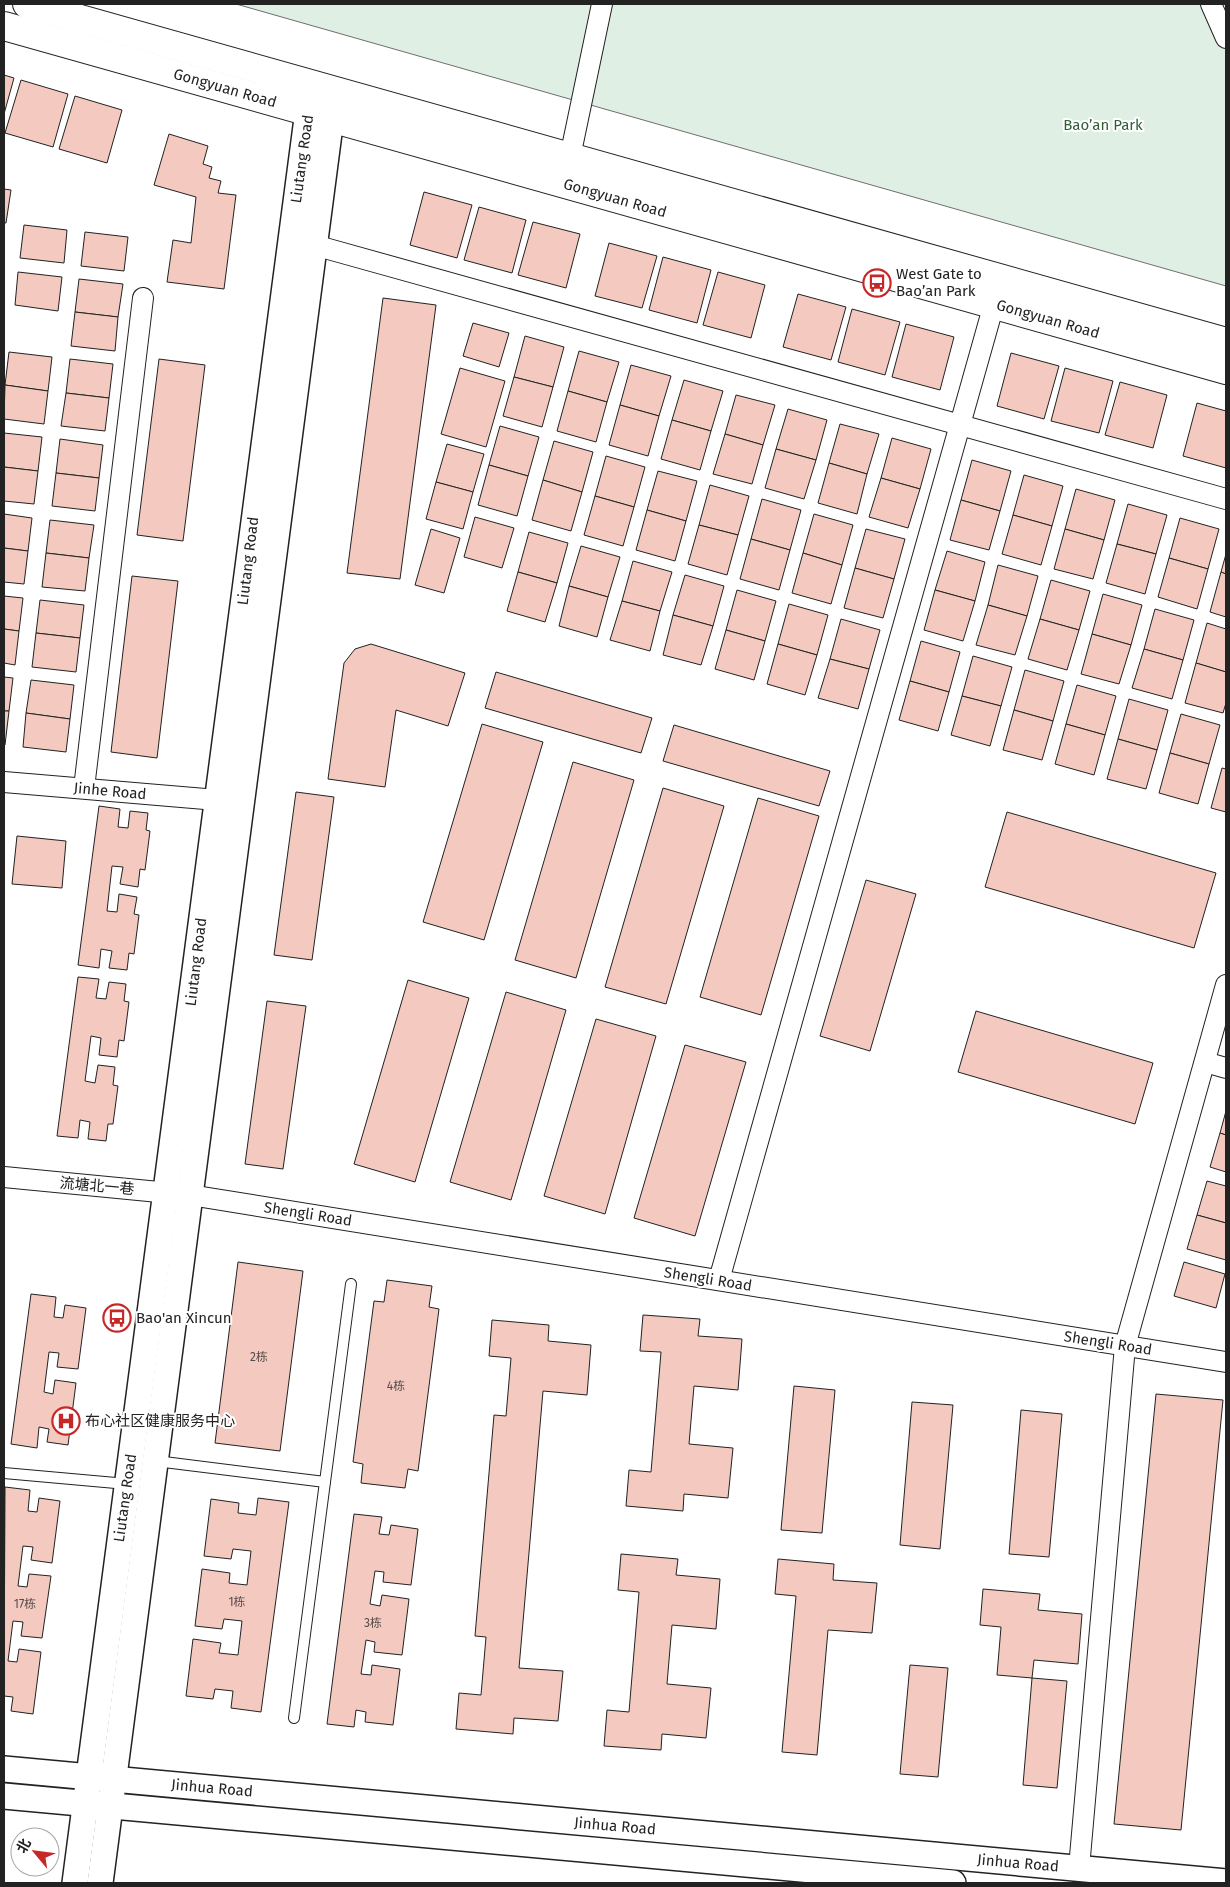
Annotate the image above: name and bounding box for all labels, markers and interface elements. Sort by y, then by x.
street label: Gongyuan Road [171,65,279,111]
street label: Liutang Road [287,114,317,204]
park label: Bao’an Park [1063,116,1143,134]
street label: Gongyuan Road [561,175,669,221]
place label: West Gate to Bao’an Park [896,265,982,300]
bus stop icon: West Gate to Bao’an Park [862,268,892,298]
street label: Gongyuan Road [994,296,1102,342]
street label: Liutang Road [234,516,262,606]
street label: Jinhe Road [73,779,147,803]
street label: Liutang Road [182,917,210,1007]
street label: 流塘北一巷 [59,1174,135,1198]
street label: Shengli Road [263,1198,353,1230]
street label: Shengli Road [663,1263,753,1295]
bus stop icon: Bao'an Xincun [102,1303,132,1333]
place label: Bao'an Xincun [136,1309,232,1327]
street label: Shengli Road [1063,1327,1153,1359]
house number: 2栋 [250,1350,268,1364]
house number: 4栋 [387,1379,405,1393]
hospital icon: 布心社区健康服务中心 [51,1406,81,1436]
place label: 布心社区健康服务中心 [85,1412,235,1430]
street label: Liutang Road [110,1453,140,1543]
house number: 1栋 [228,1595,246,1609]
house number: 17栋 [14,1597,36,1611]
house number: 3栋 [364,1616,382,1630]
street label: Jinhua Road [170,1775,254,1801]
street label: Jinhua Road [573,1813,657,1839]
north arrow [10,1827,60,1877]
text: 北 [13,1836,35,1856]
street label: Jinhua Road [976,1850,1060,1876]

